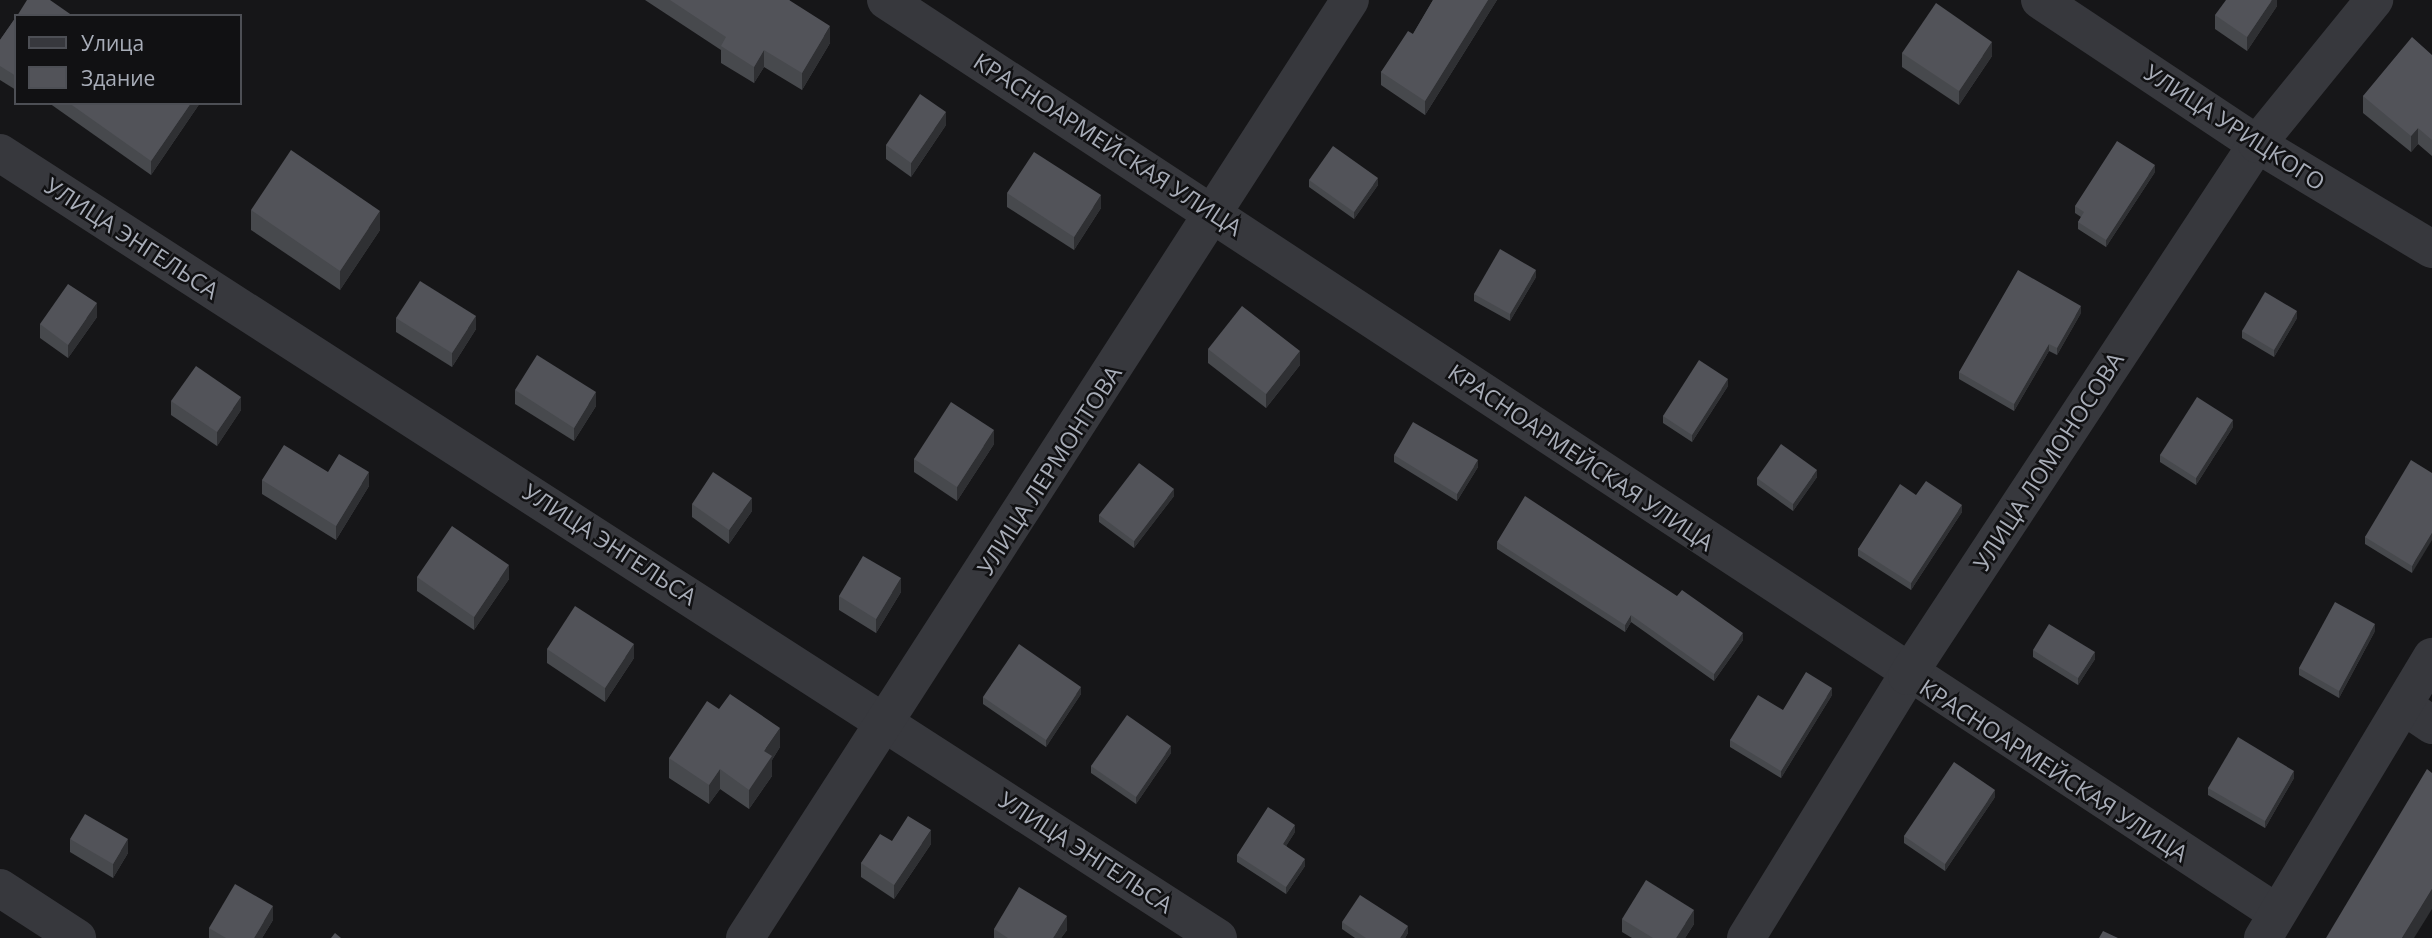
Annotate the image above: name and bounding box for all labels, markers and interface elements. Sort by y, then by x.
legend [14,14,242,105]
text: Улица [81,29,144,57]
street label: КРАСНОАРМЕЙСКАЯ УЛИЦА [969,47,1247,241]
street label: УЛИЦА УРИЦКОГО [2140,58,2330,196]
text: Здание [81,64,155,92]
street label: УЛИЦА ЭНГЕЛЬСА [40,172,224,304]
street label: УЛИЦА ЛОМОНОСОВА [1967,347,2129,575]
street label: КРАСНОАРМЕЙСКАЯ УЛИЦА [1443,358,1719,556]
street label: УЛИЦА ЛЕРМОНТОВА [971,360,1127,580]
street label: УЛИЦА ЭНГЕЛЬСА [518,478,702,610]
street label: КРАСНОАРМЕЙСКАЯ УЛИЦА [1915,673,2193,867]
street label: УЛИЦА ЭНГЕЛЬСА [994,786,1178,918]

